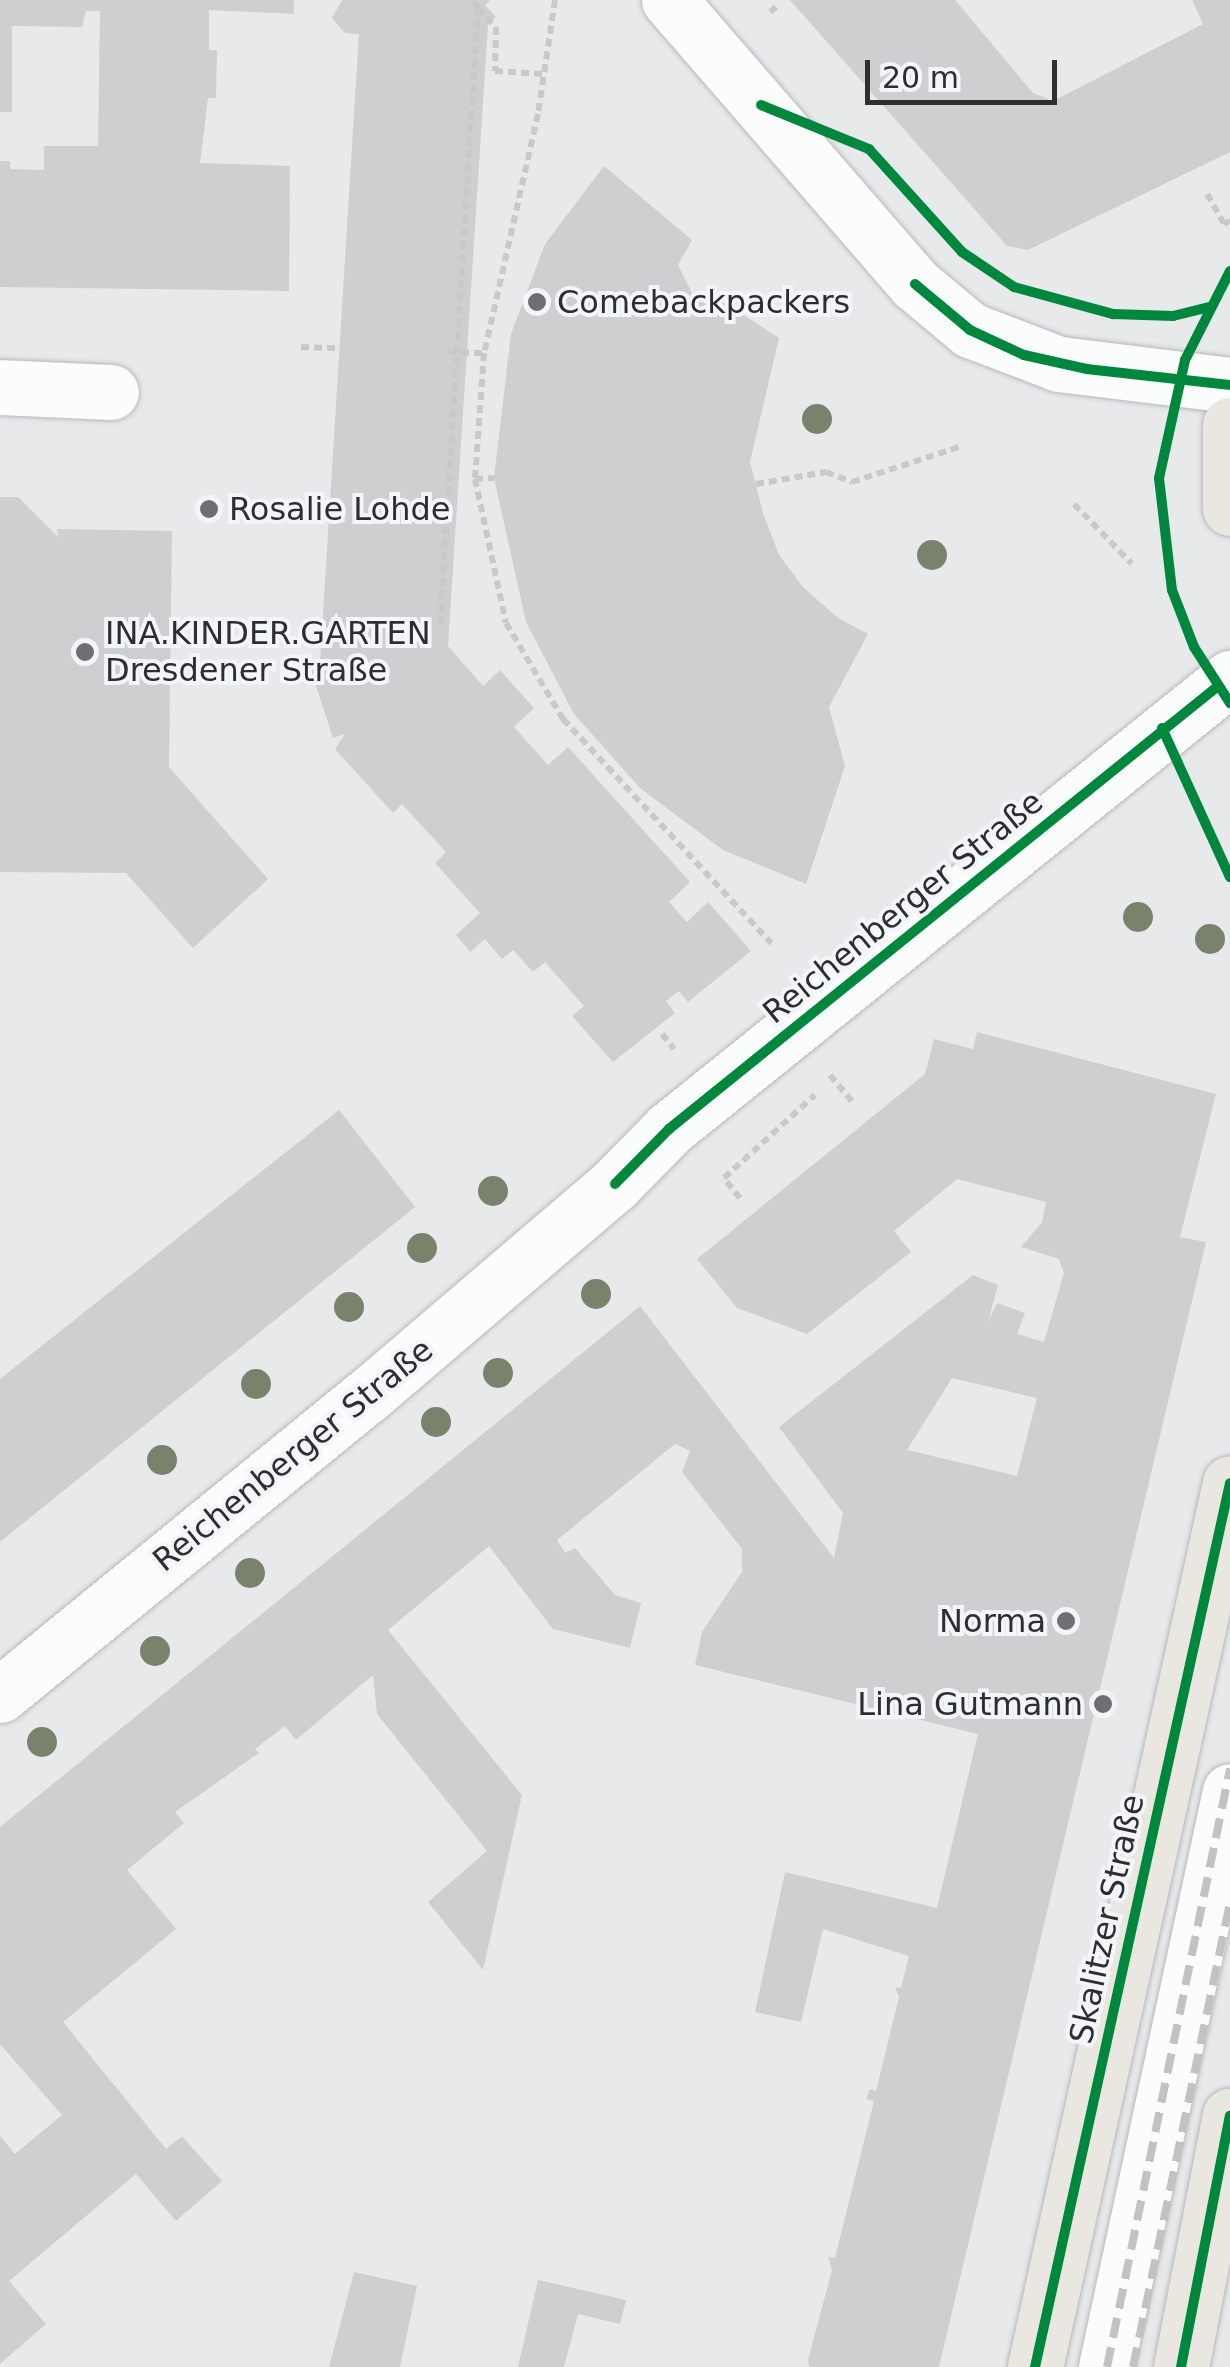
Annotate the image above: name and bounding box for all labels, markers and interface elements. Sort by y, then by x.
scale bar [870,40,1062,102]
text: 20 m [882,60,959,95]
place label: Comebackpackers [557,283,850,321]
marker: Comebackpackers [526,291,548,313]
place label: Rosalie Lohde [229,490,450,528]
marker: Rosalie Lohde [198,498,220,520]
place label: INA.KINDER.GARTEN Dresdener Straße [105,615,431,690]
marker: INA.KINDER.GARTEN Dresdener Straße [74,641,96,663]
street label: Reichenberger Straße [755,782,1051,1032]
street label: Reichenberger Straße [145,1330,441,1580]
place label: Norma [939,1602,1046,1640]
marker: Norma [1055,1610,1077,1632]
place label: Lina Gutmann [857,1685,1083,1723]
marker: Lina Gutmann [1092,1693,1114,1715]
street label: Skalitzer Straße [1062,1791,1152,2047]

